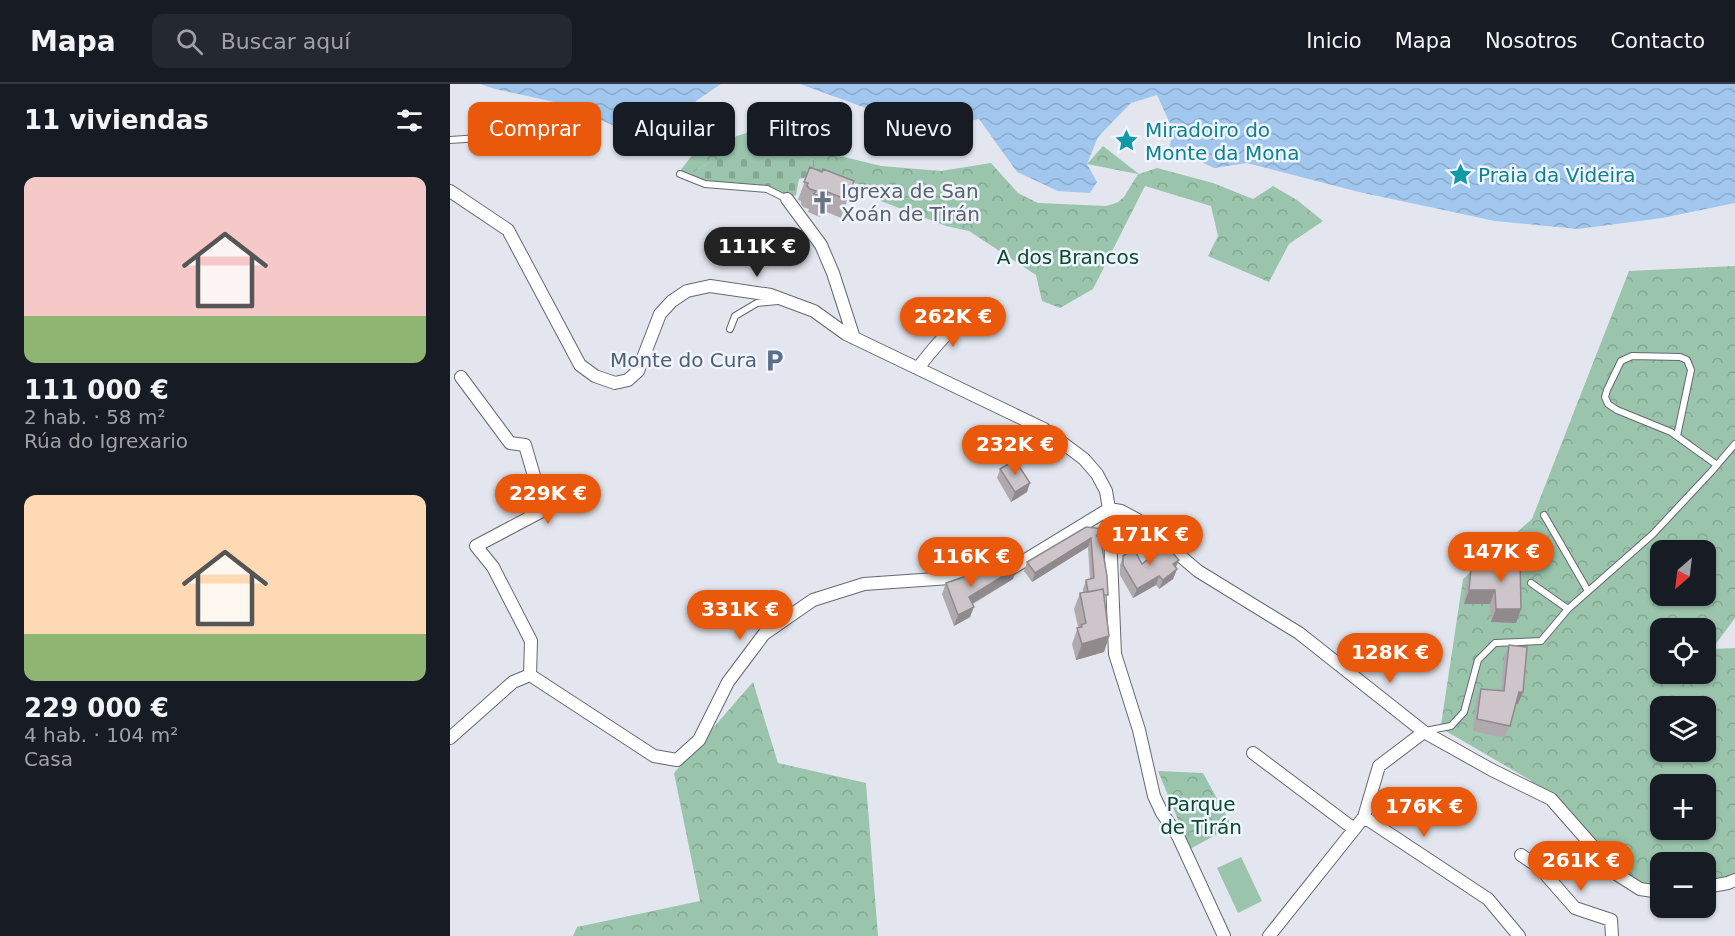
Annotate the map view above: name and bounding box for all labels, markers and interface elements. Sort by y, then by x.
search box [152,14,572,68]
text: Mapa [30,25,116,58]
icon: search [173,25,206,58]
text: Buscar aquí [221,29,350,54]
text: Inicio [1306,29,1362,53]
text: Mapa [1395,29,1452,53]
text: Nosotros [1485,29,1577,53]
text: Contacto [1610,29,1705,53]
chip: Comprar [468,102,601,156]
chip: Alquilar [613,102,735,156]
chip: Filtros [747,102,852,156]
chip: Nuevo [864,102,973,156]
icon: filters [393,104,426,137]
text: 11 viviendas [24,105,209,135]
place label: Miradoiro do Monte da Mona [1145,118,1299,165]
place icon: Miradoiro do Monte da Mona [1114,128,1140,154]
place icon: Praia da Videira [1447,162,1473,188]
place label: Praia da Videira [1478,163,1636,187]
place label: Igrexa de San Xoán de Tirán [841,179,980,226]
church icon: Igrexa de San Xoán de Tirán [810,190,836,216]
icon: home [171,216,279,324]
pin: 111K € [708,227,806,278]
text: 111K € [718,234,796,258]
park label: A dos Brancos [997,245,1139,269]
pin: 262K € [904,297,1002,348]
text: 262K € [914,304,992,328]
parking icon: Monte do Cura [762,347,788,373]
place label: Monte do Cura [610,348,757,372]
text: 111 000 € [24,375,169,405]
text: 2 hab. · 58 m² [24,405,165,429]
pin: 232K € [966,425,1064,476]
text: Rúa do Igrexario [24,429,188,453]
text: 232K € [976,432,1054,456]
pin: 229K € [499,474,597,525]
text: 229K € [509,481,587,505]
pin: 171K € [1101,515,1199,566]
text: 171K € [1111,522,1189,546]
pin: 147K € [1452,532,1550,583]
icon: home [171,534,279,642]
pin: 116K € [922,537,1020,588]
text: 147K € [1462,539,1540,563]
north arrow [1650,540,1716,606]
map controls [1650,540,1716,918]
text: 116K € [932,544,1010,568]
pin: 331K € [691,590,789,641]
text: 331K € [701,597,779,621]
button: locate [1650,618,1716,684]
pin: 128K € [1341,633,1439,684]
text: 128K € [1351,640,1429,664]
text: 229 000 € [24,693,169,723]
button: layers [1650,696,1716,762]
text: 4 hab. · 104 m² [24,723,178,747]
text: Casa [24,747,73,771]
button: + [1650,774,1716,840]
pin: 176K € [1375,787,1473,838]
park label: Parque de Tirán [1160,792,1242,839]
text: 176K € [1385,794,1463,818]
pin: 261K € [1532,841,1630,892]
text: 261K € [1542,848,1620,872]
button: − [1650,852,1716,918]

